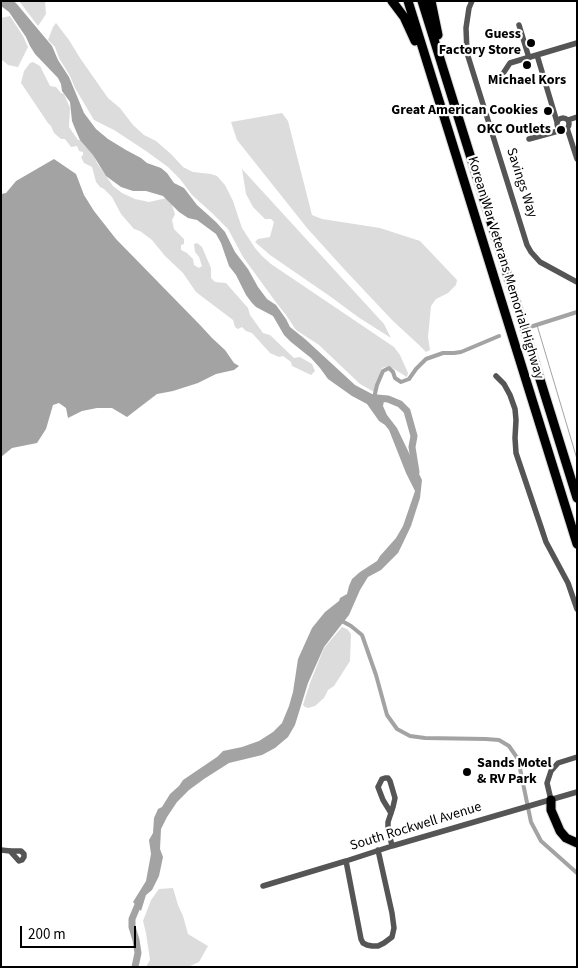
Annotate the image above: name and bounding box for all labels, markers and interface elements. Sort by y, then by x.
place label: Guess Factory Store [439,27,521,59]
marker: Guess Factory Store [525,37,537,49]
marker: Michael Kors [521,59,533,71]
place label: Michael Kors [488,73,566,89]
place label: Great American Cookies [391,103,538,119]
marker: Great American Cookies [542,105,554,117]
place label: OKC Outlets [477,122,551,138]
marker: OKC Outlets [555,124,567,136]
street label: Savings Way [502,146,540,220]
street label: Korean War Veterans Memorial Highway [463,155,547,381]
place label: Sands Motel & RV Park [477,756,552,789]
marker: Sands Motel & RV Park [461,766,473,778]
street label: South Rockwell Avenue [348,799,484,855]
scale bar [22,916,139,948]
text: 200 m [28,924,66,945]

